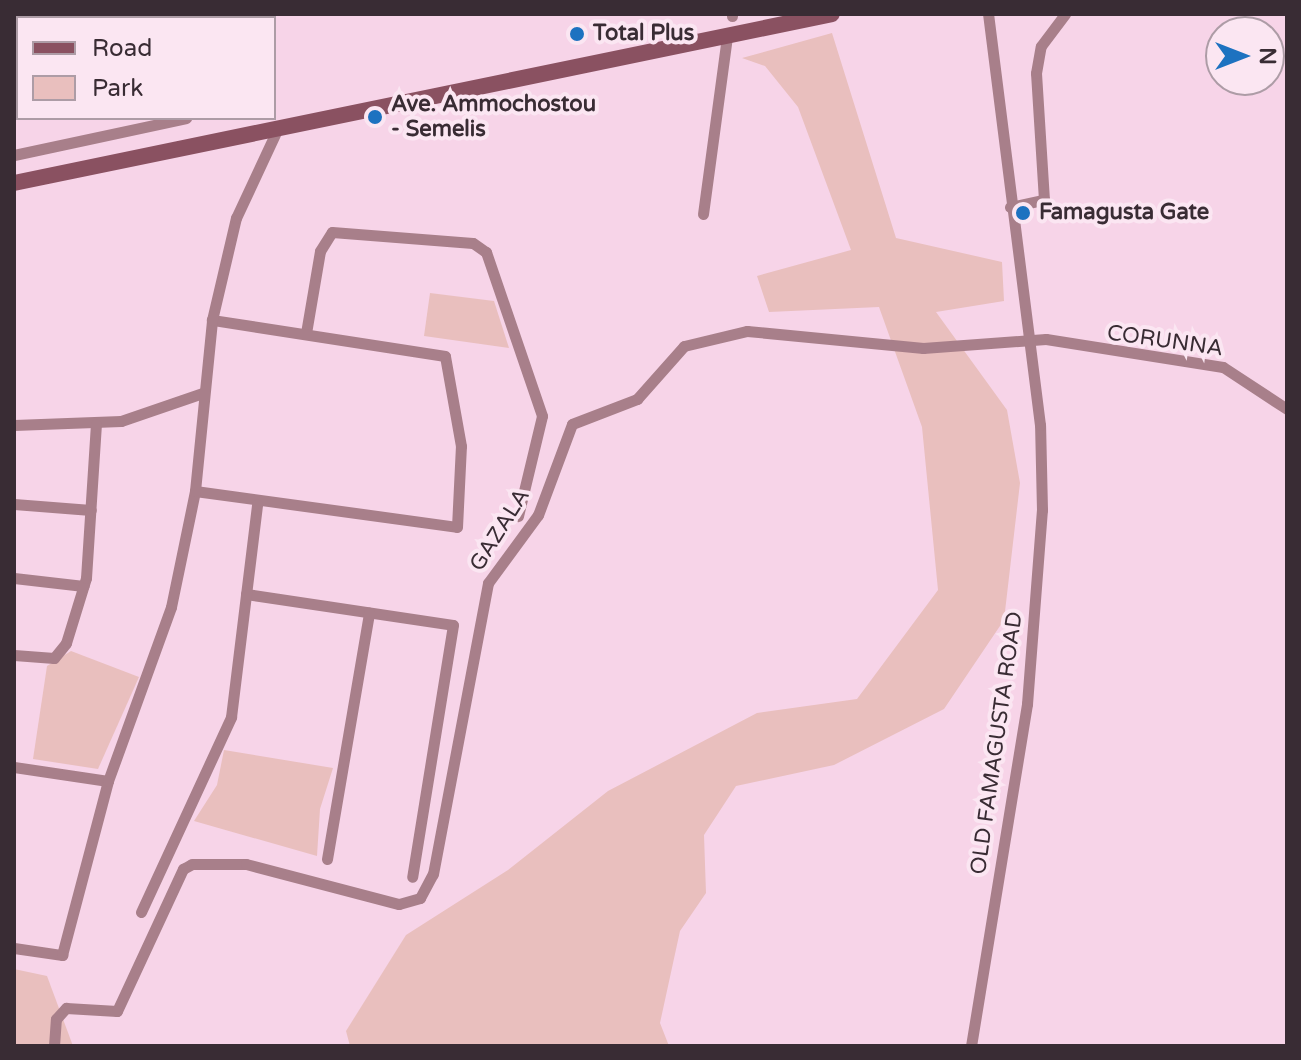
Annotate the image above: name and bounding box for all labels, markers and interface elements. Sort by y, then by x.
legend [16,16,276,120]
north arrow [1205,16,1285,96]
place label: Total Plus [593,21,694,47]
marker: Total Plus [568,25,586,43]
text: Road [92,34,152,63]
text: N [1254,47,1280,65]
text: Park [92,74,143,103]
place label: Ave. Ammochostou - Semelis [391,91,596,142]
marker: Ave. Ammochostou - Semelis [366,108,384,126]
place label: Famagusta Gate [1039,200,1209,226]
marker: Famagusta Gate [1014,204,1032,222]
street label: CORUNNA [1105,320,1225,362]
street label: GAZALA [464,484,536,576]
street label: OLD FAMAGUSTA ROAD [965,610,1029,876]

